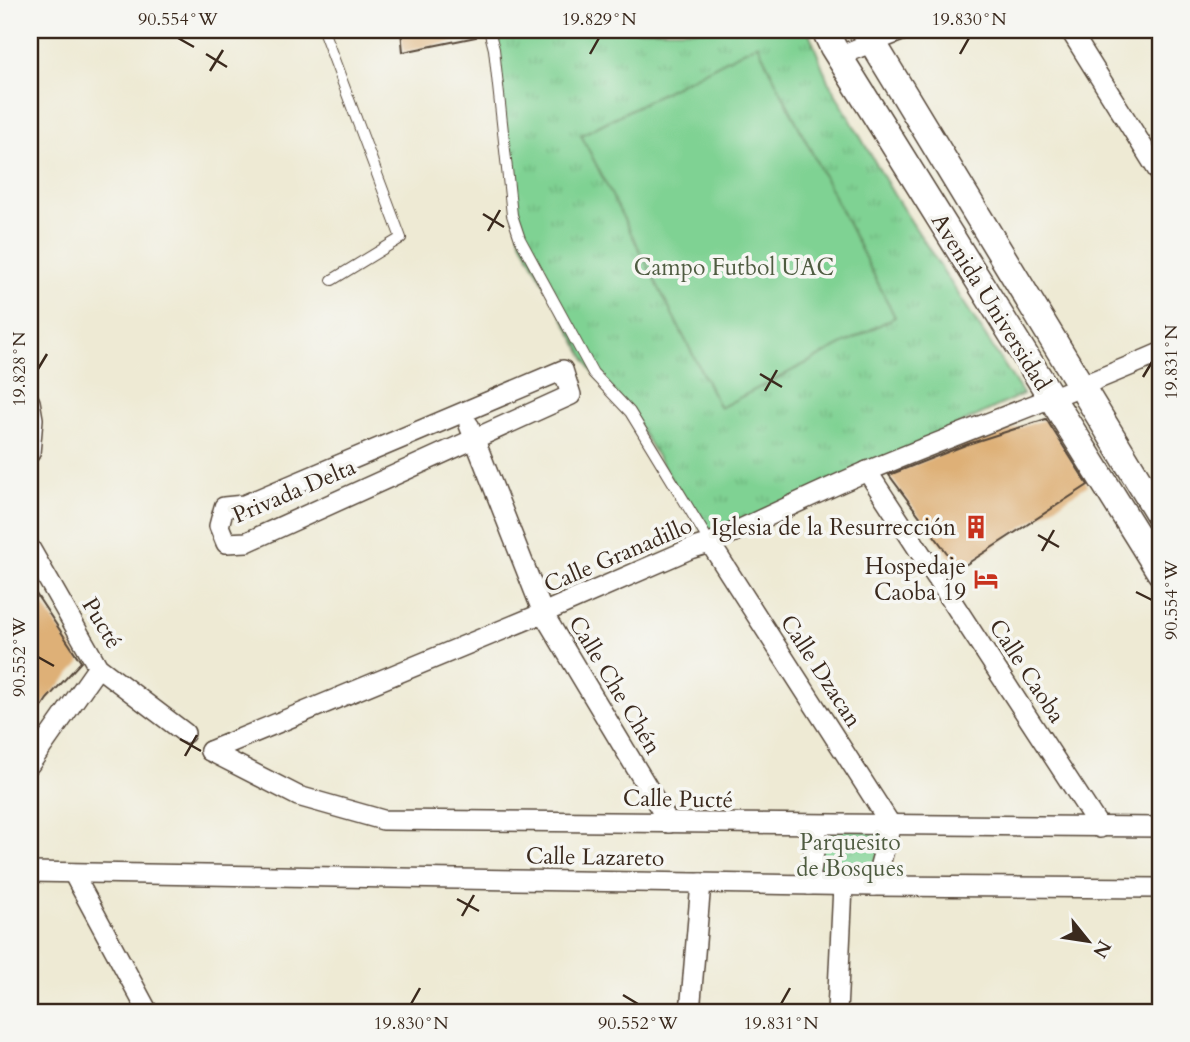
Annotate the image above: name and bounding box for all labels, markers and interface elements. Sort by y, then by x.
text: 90.554°W [138,7,218,32]
text: 19.829°N [561,7,637,32]
text: 19.830°N [931,7,1007,32]
street label: Avenida Universidad [924,207,1059,397]
park label: Campo Futbol UAC [634,252,834,283]
text: 19.831°N [1159,324,1184,400]
text: 19.828°N [7,331,32,407]
street label: Privada Delta [228,451,360,531]
street label: Calle Granadillo [539,510,697,600]
place label: Iglesia de la Resurrección [711,512,956,543]
building icon: Iglesia de la Resurrección [962,513,990,541]
place label: Hospedaje Caoba 19 [865,551,966,608]
text: 90.554°W [1159,560,1184,640]
hotel icon: Hospedaje Caoba 19 [972,565,1000,593]
street label: Pucté [75,592,129,654]
street label: Calle Dzacan [773,609,869,733]
street label: Calle Che Chén [561,610,669,760]
street label: Calle Caoba [982,613,1072,729]
text: 90.552°W [7,617,32,697]
street label: Calle Pucté [623,783,733,815]
park label: Parquesito de Bosques [796,827,904,884]
street label: Calle Lazareto [526,840,664,874]
north arrow [1054,906,1124,976]
text: N [1086,935,1117,963]
text: 19.830°N [373,1011,449,1036]
text: 90.552°W [598,1011,678,1036]
text: 19.831°N [743,1011,819,1036]

